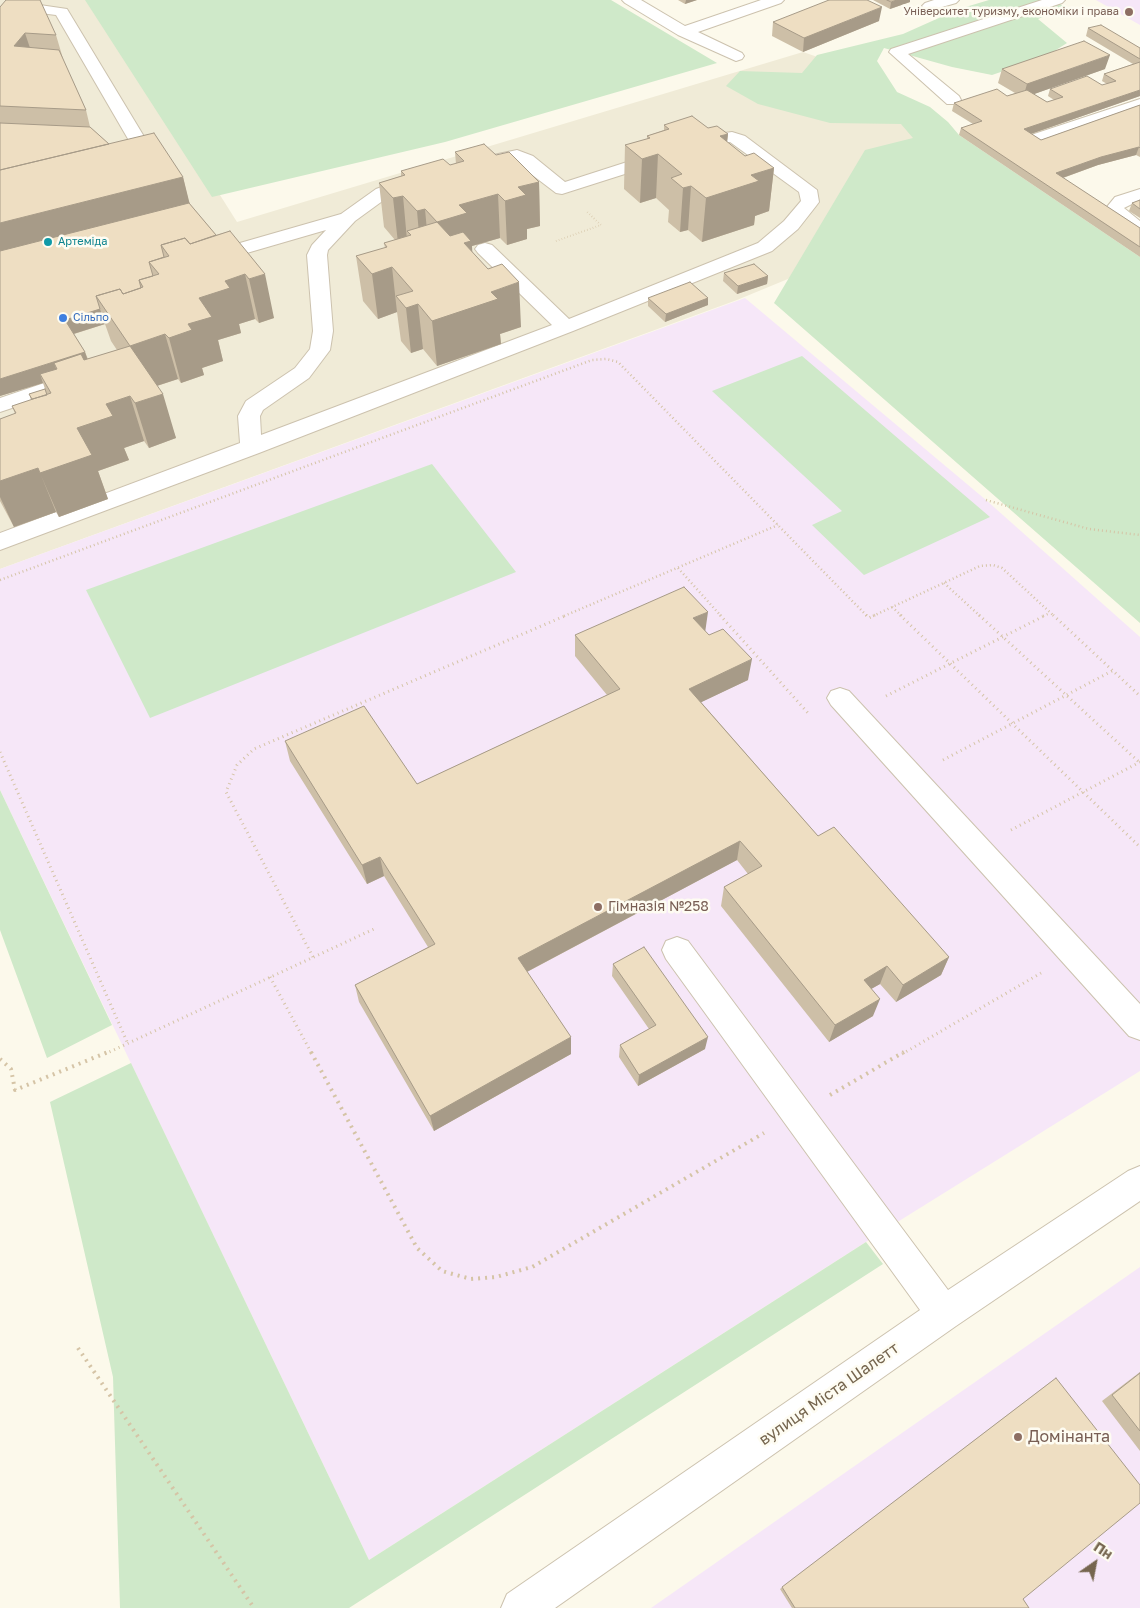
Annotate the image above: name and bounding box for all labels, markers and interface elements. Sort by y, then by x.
place label: Університет туризму, економіки і права [903,5,1119,19]
marker: Університет туризму, економіки і права [1123,6,1135,18]
place label: Артеміда [58,235,108,249]
marker: Артеміда [42,236,54,248]
place label: Сільпо [73,311,109,325]
marker: Сільпо [57,312,69,324]
place label: Гімназія №258 [608,899,709,915]
marker: Гімназія №258 [592,901,604,913]
street label: вулиця Міста Шалетт [755,1338,903,1450]
place label: Домінанта [1028,1427,1110,1447]
marker: Домінанта [1012,1431,1024,1443]
north arrow [1070,1538,1120,1588]
text: Пн [1091,1538,1116,1562]

